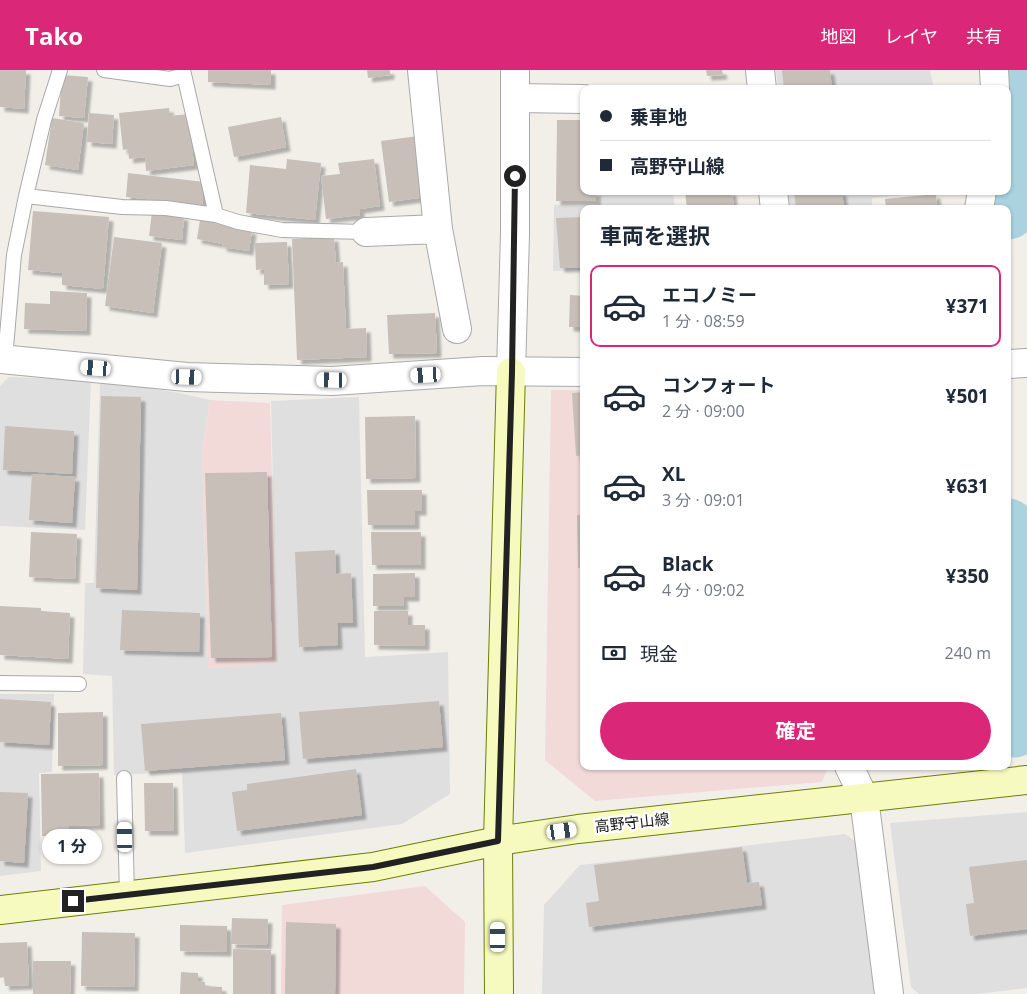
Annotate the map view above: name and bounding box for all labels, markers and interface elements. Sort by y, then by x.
text: Tako [25,19,83,52]
text: 地図 [821,24,857,48]
text: レイヤ [885,24,938,48]
text: 共有 [966,24,1002,48]
text: 乗車地 [630,104,687,130]
text: 高野守山線 [630,153,725,179]
route start [504,165,526,187]
text: 車両を選択 [600,220,710,250]
text: エコノミー [662,282,757,308]
icon: car [602,284,647,329]
text: ¥371 [946,293,989,319]
text: 1 分 · 08:59 [662,310,745,332]
car [80,359,111,377]
car [410,367,441,383]
car [171,369,202,385]
car [316,372,347,388]
text: コンフォート [662,372,775,398]
icon: car [602,374,647,419]
text: ¥501 [946,383,989,409]
text: 2 分 · 09:00 [662,400,745,422]
text: XL [662,461,685,487]
icon: car [602,464,647,509]
text: ¥631 [946,473,989,499]
text: 3 分 · 09:01 [662,489,745,511]
text: Black [662,551,714,577]
icon: car [602,554,647,599]
text: ¥350 [946,563,989,589]
text: 4 分 · 09:02 [662,579,745,601]
icon: cash [600,639,628,667]
text: 現金 [640,641,678,667]
text: 240 m [945,642,991,664]
button: 確定 [600,702,991,760]
street label: 高野守山線 [594,808,670,836]
car [546,821,577,841]
car [117,822,132,852]
callout: 1 分 [43,828,103,864]
text: 1 分 [57,835,87,857]
route end [62,890,84,912]
car [490,922,505,952]

